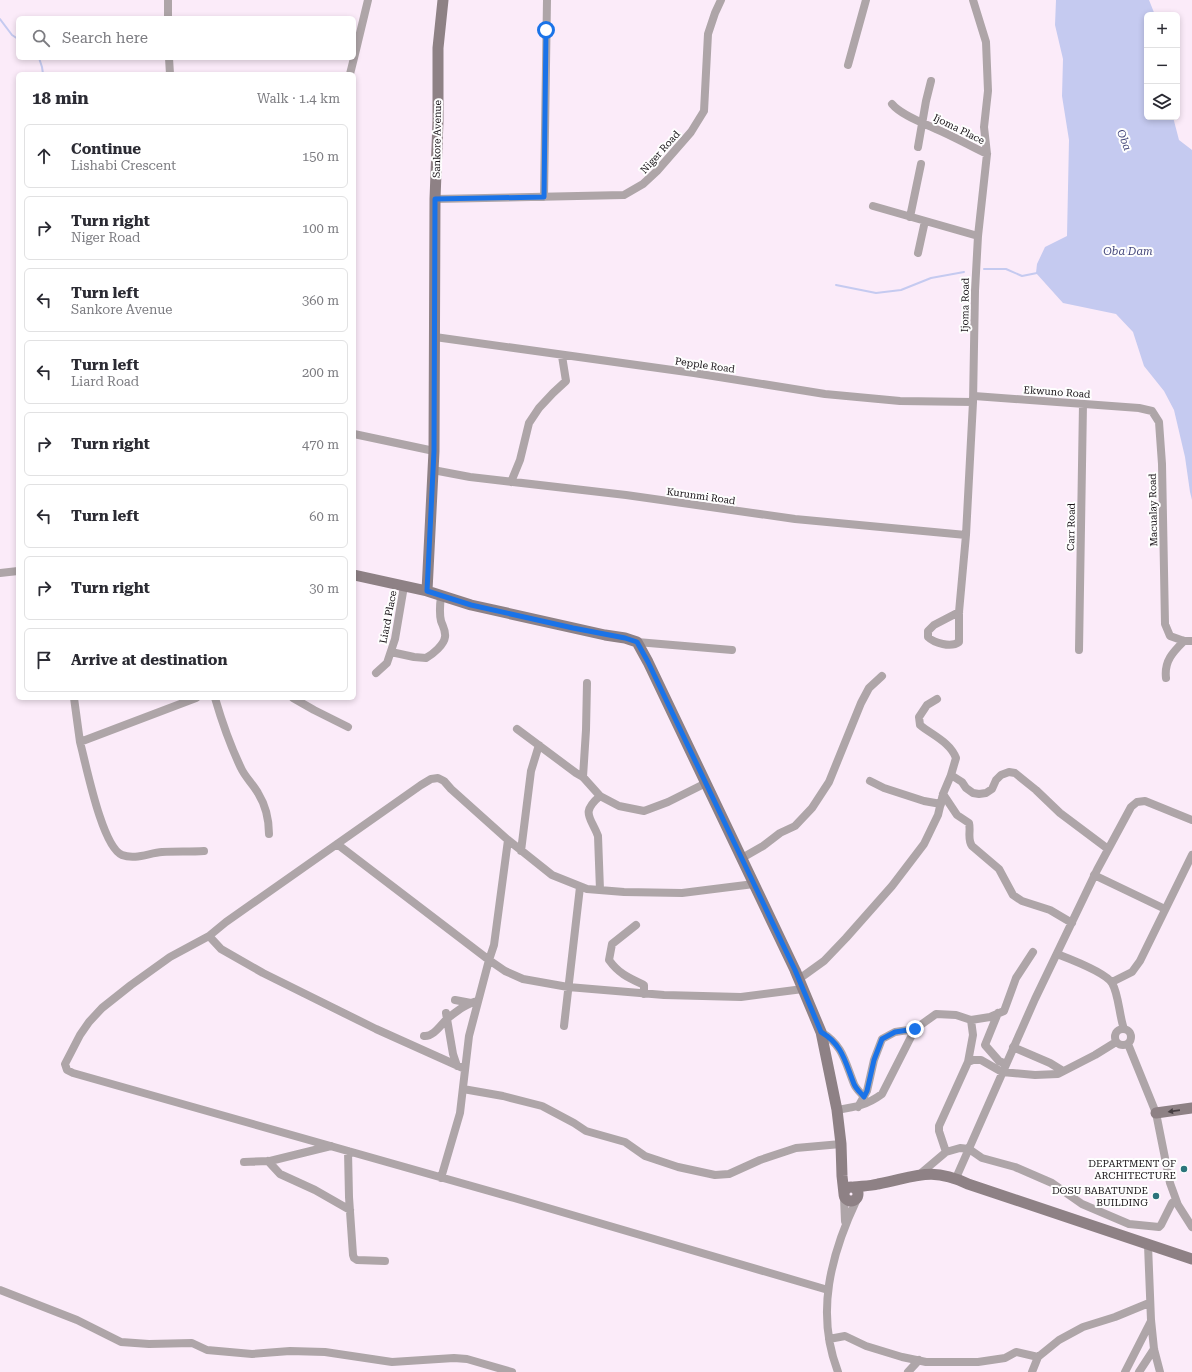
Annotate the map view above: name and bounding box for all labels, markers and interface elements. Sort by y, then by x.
map controls [1144,12,1180,120]
button: + [1144,12,1180,48]
search box [16,16,356,60]
route start [537,21,555,39]
icon: search [30,27,52,49]
text: Search here [62,29,148,47]
button: − [1144,48,1180,84]
button: layers [1144,84,1180,120]
text: 18 min [32,88,89,108]
text: Walk · 1.4 km [257,91,340,106]
street label: Sankore Avenue [431,99,443,178]
street label: Ijoma Place [932,112,987,146]
water label: Oba [1114,127,1134,153]
street label: Niger Road [638,128,682,175]
text: Continue [71,140,141,158]
icon: ahead [33,145,55,167]
text: 150 m [302,149,339,164]
text: Lishabi Crescent [71,158,176,173]
text: Turn right [71,212,150,230]
icon: right [33,217,55,239]
text: 100 m [302,221,339,236]
text: Niger Road [71,230,140,245]
water label: Oba Dam [1103,245,1153,258]
street label: Ijoma Road [959,277,971,332]
text: Turn left [71,284,139,302]
icon: left [33,289,55,311]
text: 360 m [302,293,339,308]
text: Sankore Avenue [71,302,172,317]
street label: Pepple Road [674,355,736,375]
text: Turn left [71,356,139,374]
icon: left [33,361,55,383]
text: 200 m [302,365,339,380]
text: Liard Road [71,374,139,389]
street label: Ekwuno Road [1023,384,1091,400]
icon: right [33,433,55,455]
text: Turn right [71,435,150,453]
text: 470 m [302,437,339,452]
street label: Macualay Road [1147,473,1159,547]
street label: Kurunmi Road [666,486,737,506]
street label: Carr Road [1065,502,1077,551]
icon: left [33,505,55,527]
text: Turn left [71,507,139,525]
text: 60 m [309,509,339,524]
icon: right [33,577,55,599]
text: Turn right [71,579,150,597]
text: 30 m [309,581,339,596]
street label: Liard Place [377,589,399,644]
icon: arrive [33,649,55,671]
text: Arrive at destination [71,651,227,669]
route end [906,1020,924,1038]
one-way arrow [1168,1108,1180,1114]
place label: DEPARTMENT OF ARCHITECTURE [1088,1158,1176,1181]
marker: DEPARTMENT OF ARCHITECTURE [1179,1164,1189,1174]
place label: DOSU BABATUNDE BUILDING [1052,1185,1148,1208]
marker: DOSU BABATUNDE BUILDING [1151,1191,1161,1201]

